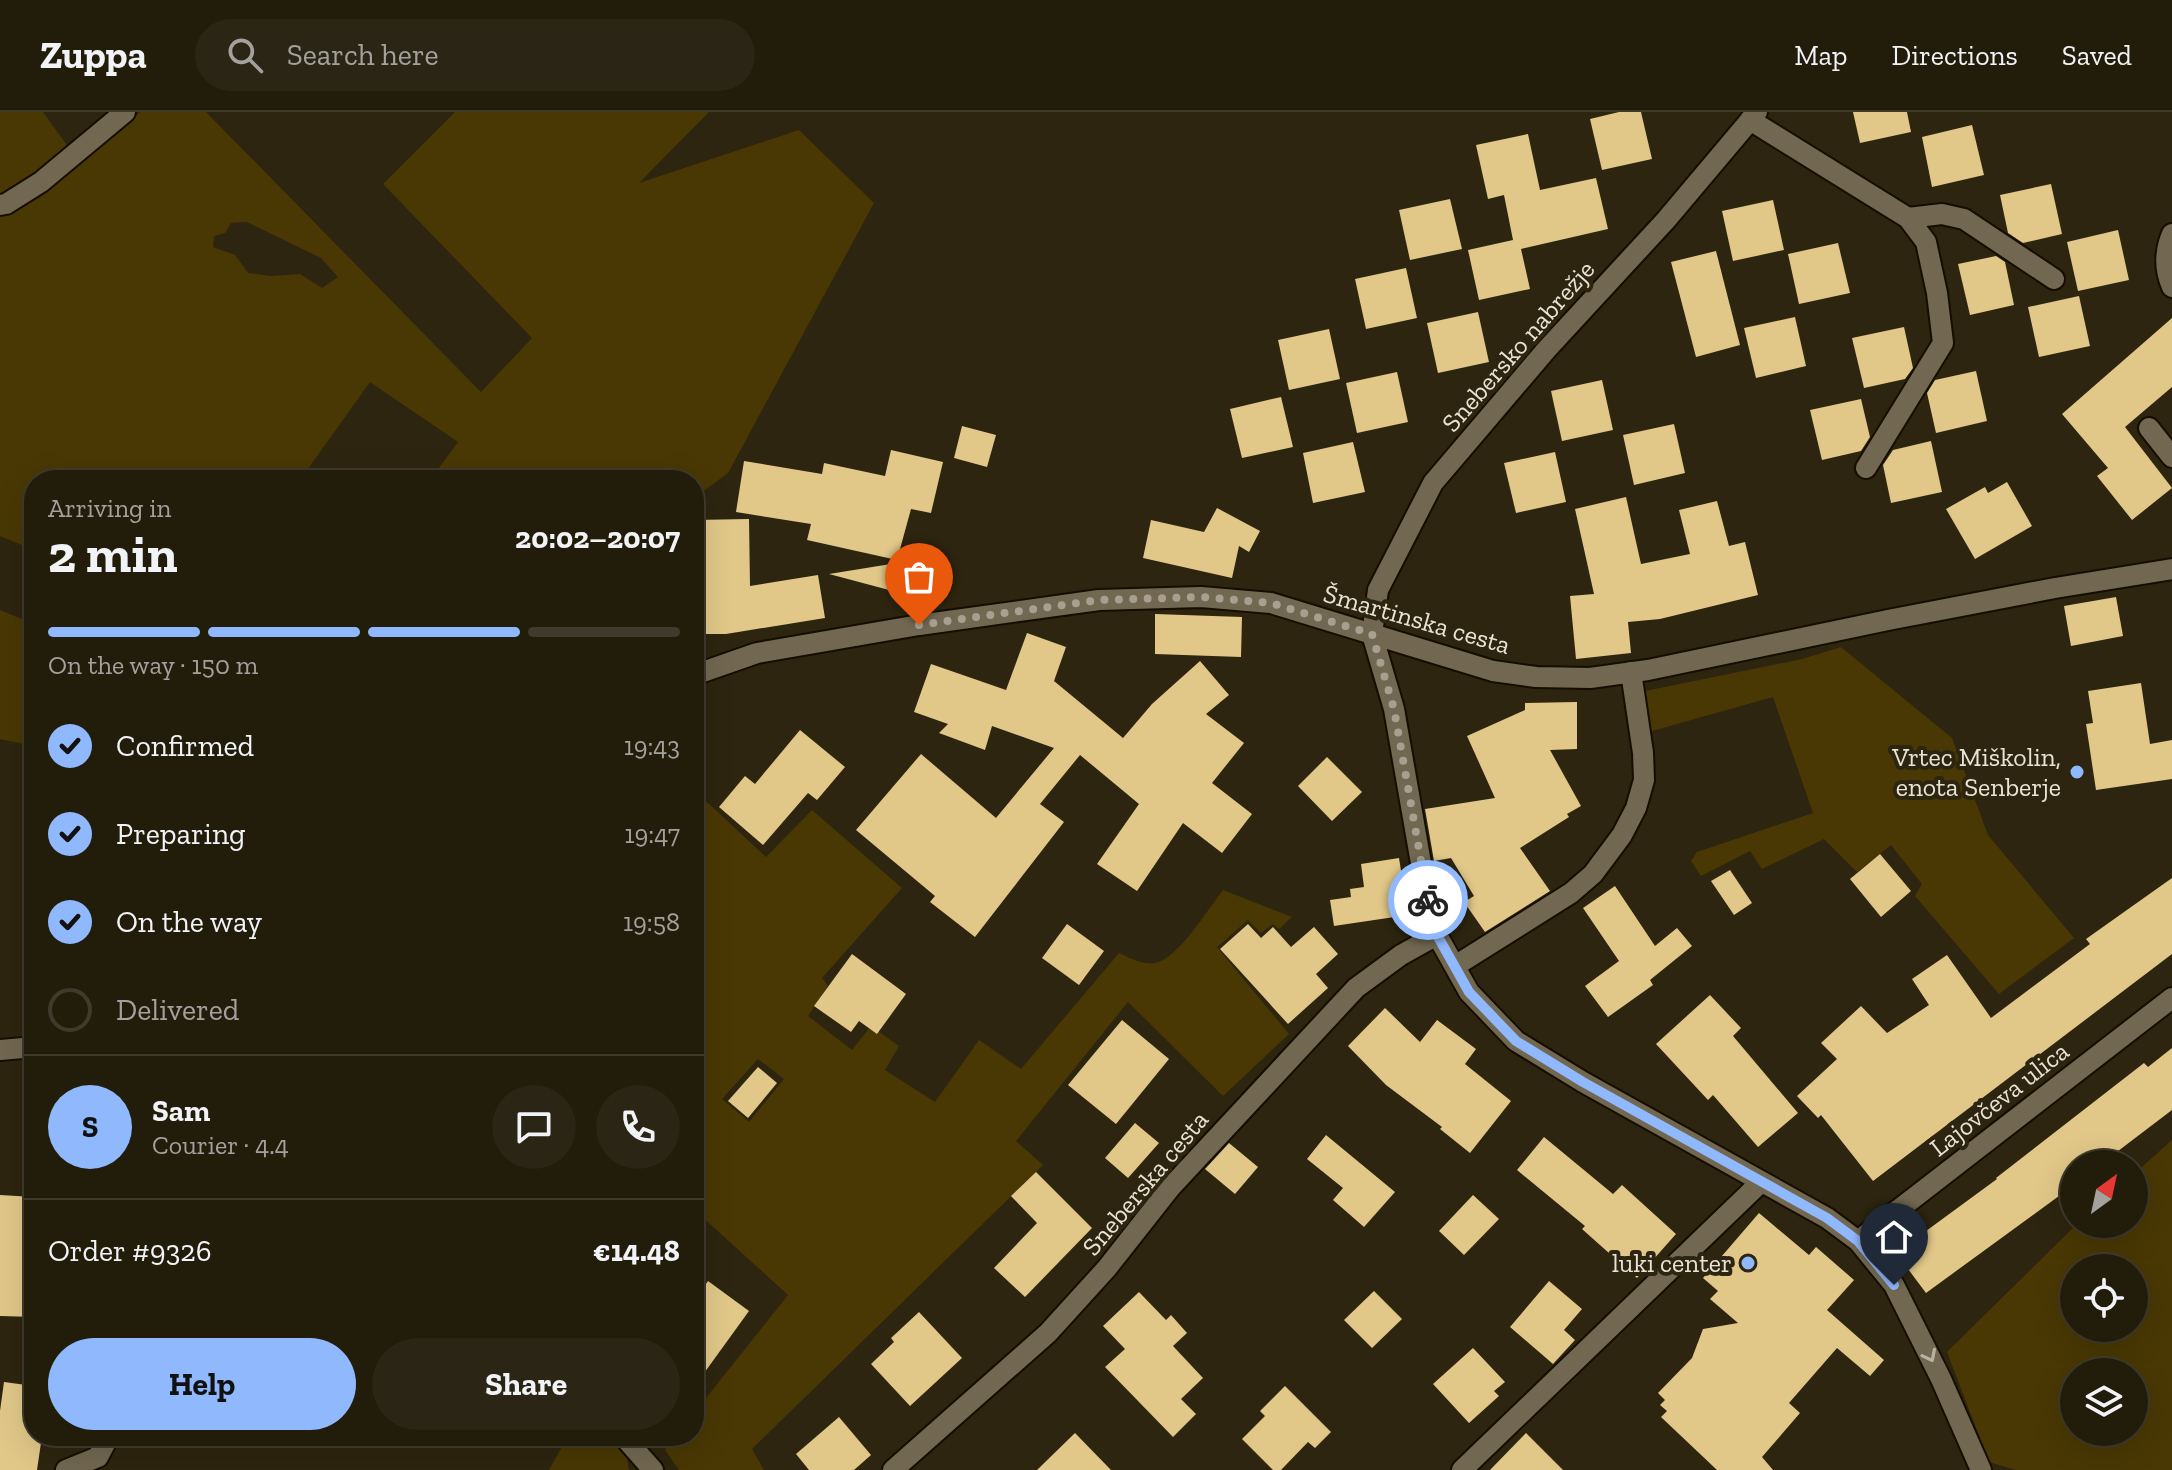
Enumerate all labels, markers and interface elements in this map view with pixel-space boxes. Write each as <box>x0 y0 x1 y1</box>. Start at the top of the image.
search box <box>195 19 755 91</box>
text: Zuppa <box>40 32 147 78</box>
icon: search <box>223 33 267 77</box>
text: Search here <box>287 37 439 73</box>
text: Map <box>1794 39 1847 72</box>
text: Directions <box>1891 39 2018 72</box>
text: Saved <box>2062 39 2132 72</box>
street label: Snebersko nabrežje <box>1435 254 1601 438</box>
text: Arriving in <box>48 492 171 524</box>
text: 20:02–20:07 <box>515 520 680 556</box>
text: 2 min <box>48 523 178 585</box>
pin <box>885 543 953 625</box>
icon: bag <box>897 555 941 599</box>
street label: Šmartinska cesta <box>1320 577 1514 661</box>
text: On the way · 150 m <box>48 649 258 681</box>
icon: check <box>48 724 92 768</box>
text: Confirmed <box>116 728 254 764</box>
text: 19:43 <box>624 730 680 762</box>
place label: Vrtec Miškolin, enota Senberje <box>1891 741 2061 803</box>
marker: Vrtec Miškolin, enota Senberje <box>2068 763 2086 781</box>
icon: check <box>48 812 92 856</box>
text: Preparing <box>116 816 246 852</box>
text: 19:47 <box>625 818 680 850</box>
courier <box>1388 860 1468 940</box>
icon: bike <box>1406 878 1450 922</box>
icon: check <box>48 900 92 944</box>
text: On the way <box>116 904 262 940</box>
text: 19:58 <box>623 906 680 938</box>
text: Delivered <box>116 992 239 1028</box>
street label: Lajovčeva ulica <box>1923 1034 2075 1163</box>
button: chat <box>492 1085 576 1169</box>
button: phone <box>596 1085 680 1169</box>
text: Sam <box>152 1093 210 1129</box>
street label: Sneberska cesta <box>1075 1104 1215 1262</box>
text: S <box>82 1109 98 1145</box>
text: Courier · 4.4 <box>152 1129 289 1161</box>
north arrow <box>2060 1150 2148 1238</box>
map controls <box>2060 1150 2148 1446</box>
pin <box>1860 1203 1928 1285</box>
icon: home <box>1872 1215 1916 1259</box>
text: Order #9326 <box>48 1233 212 1269</box>
text: €14.48 <box>593 1233 680 1269</box>
place label: luki center <box>1612 1247 1732 1279</box>
marker: luki center <box>1739 1254 1757 1272</box>
button: locate <box>2060 1254 2148 1342</box>
button: Help <box>48 1338 356 1430</box>
button: Share <box>372 1338 680 1430</box>
one-way arrow <box>1920 1347 1935 1362</box>
button: layers <box>2060 1358 2148 1446</box>

